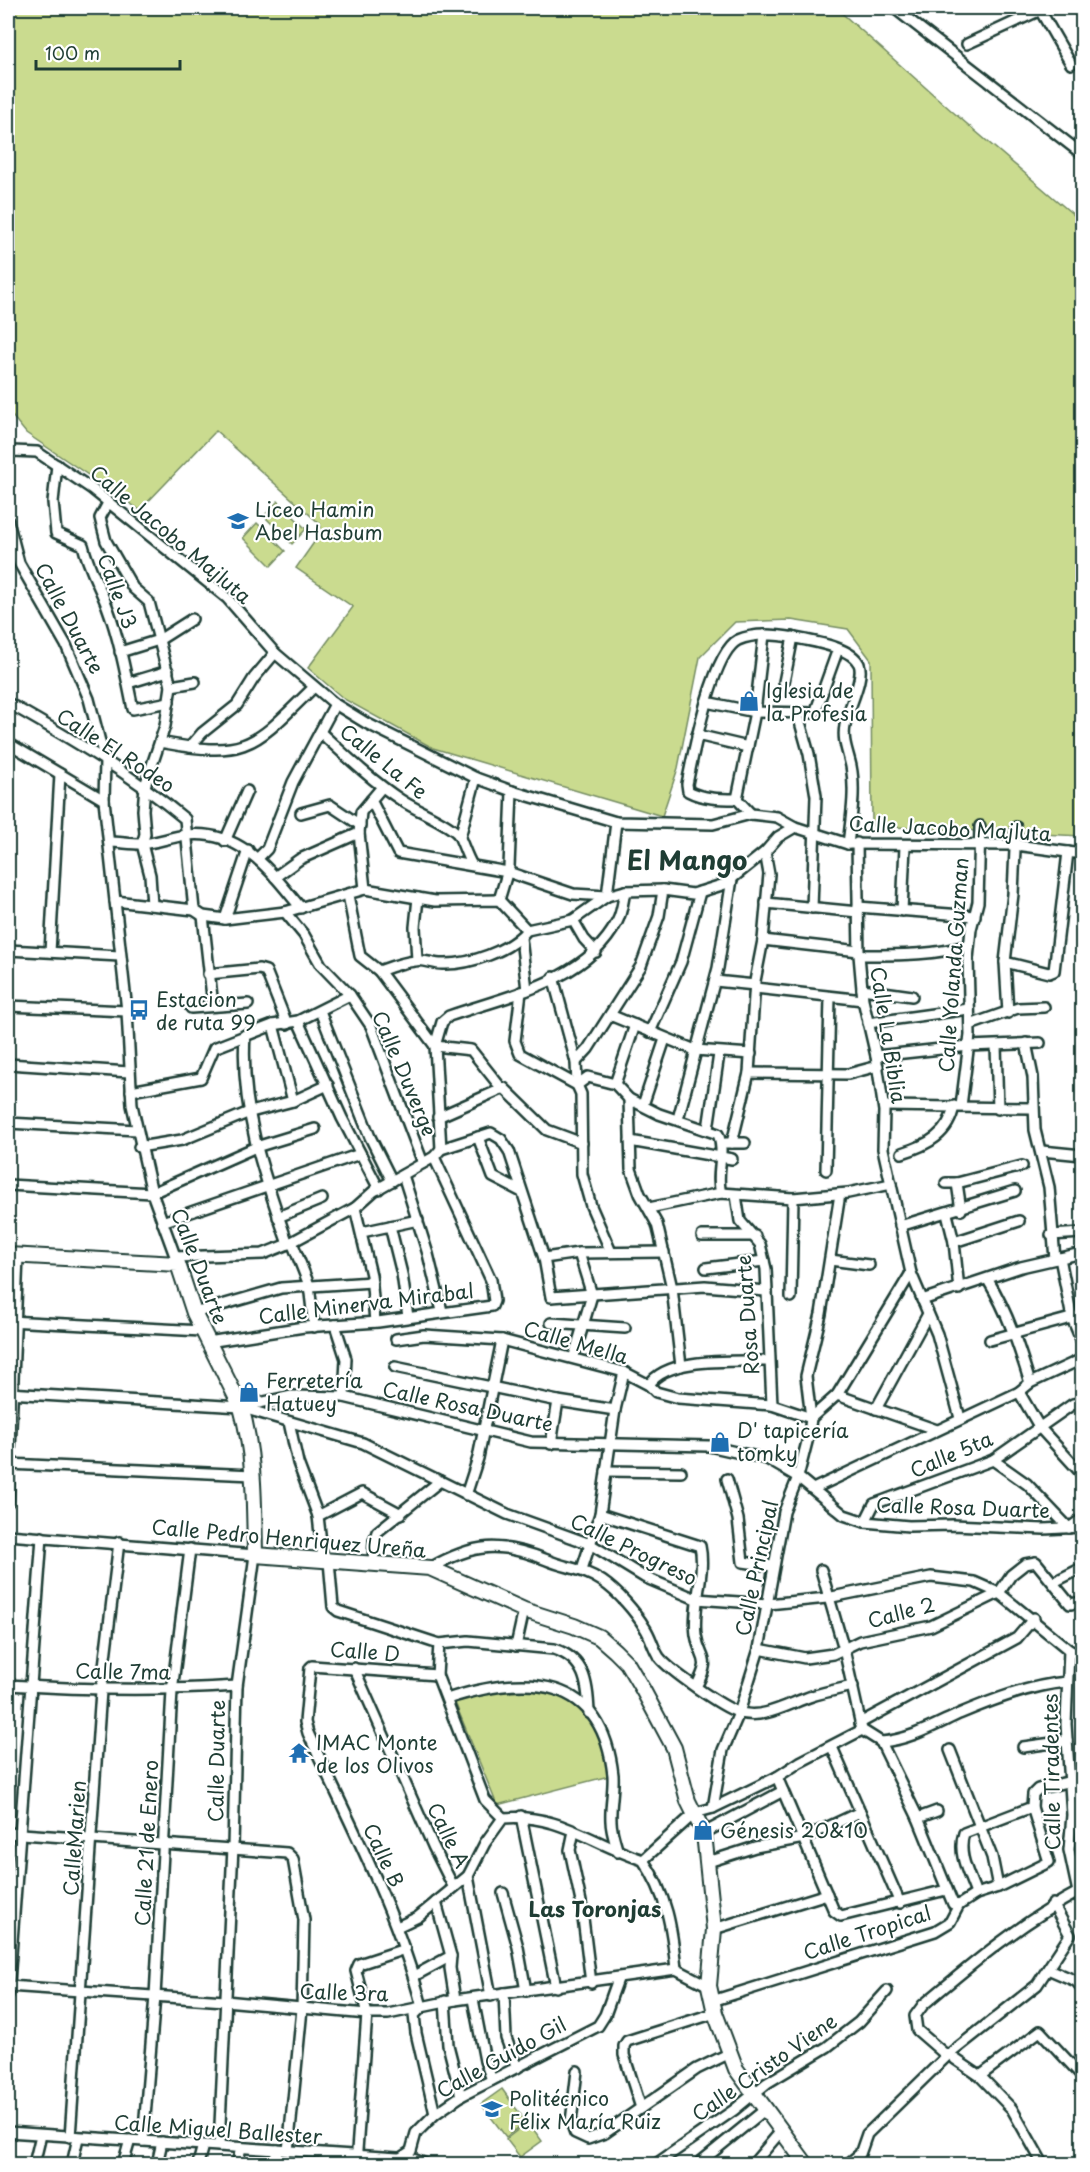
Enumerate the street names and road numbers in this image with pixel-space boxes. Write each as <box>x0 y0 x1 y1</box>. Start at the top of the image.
street label: Calle Jacobo Majluta <box>84 457 259 611</box>
street label: Calle J3 <box>91 549 145 633</box>
street label: Calle Duarte <box>28 557 112 679</box>
street label: Calle El Rodeo <box>51 700 181 800</box>
street label: Calle La Fe <box>334 716 435 806</box>
street label: Calle Jacobo Majluta <box>848 808 1053 848</box>
street label: Calle Yolanda Guzman <box>931 856 975 1074</box>
street label: Calle La Biblia <box>863 964 915 1106</box>
street label: Calle Duverge <box>365 1006 445 1140</box>
street label: Calle Duarte <box>164 1204 236 1328</box>
street label: Rosa Duarte <box>728 1254 766 1376</box>
street label: Calle Minerva Mirabal <box>257 1275 475 1331</box>
street label: Calle Mella <box>520 1313 632 1371</box>
street label: Calle Rosa Duarte <box>380 1373 556 1439</box>
street label: Calle 5ta <box>905 1423 997 1485</box>
street label: Calle Rosa Duarte <box>876 1489 1050 1525</box>
street label: Calle Principal <box>727 1497 785 1639</box>
street label: Calle Progreso <box>565 1505 703 1593</box>
street label: Calle Pedro Henriquez Ureña <box>150 1511 428 1565</box>
street label: Calle 2 <box>864 1589 938 1635</box>
street label: Calle D <box>329 1634 401 1668</box>
street label: Calle 7ma <box>75 1655 172 1687</box>
street label: Calle Tiradentes <box>1035 1693 1067 1851</box>
street label: Calle Duarte <box>200 1700 232 1822</box>
street label: Calle 21 de Enero <box>127 1759 165 1927</box>
street label: CalleMarien <box>55 1779 93 1897</box>
street label: Calle A <box>420 1797 478 1873</box>
street label: Calle B <box>356 1818 412 1892</box>
street label: Calle Tropical <box>799 1897 935 1967</box>
street label: Calle 3ra <box>299 1975 390 2009</box>
street label: Calle Cristo Viene <box>685 2006 843 2128</box>
street label: Calle Guido Gil <box>431 2009 571 2105</box>
street label: Calle Miguel Ballester <box>113 2107 324 2151</box>

